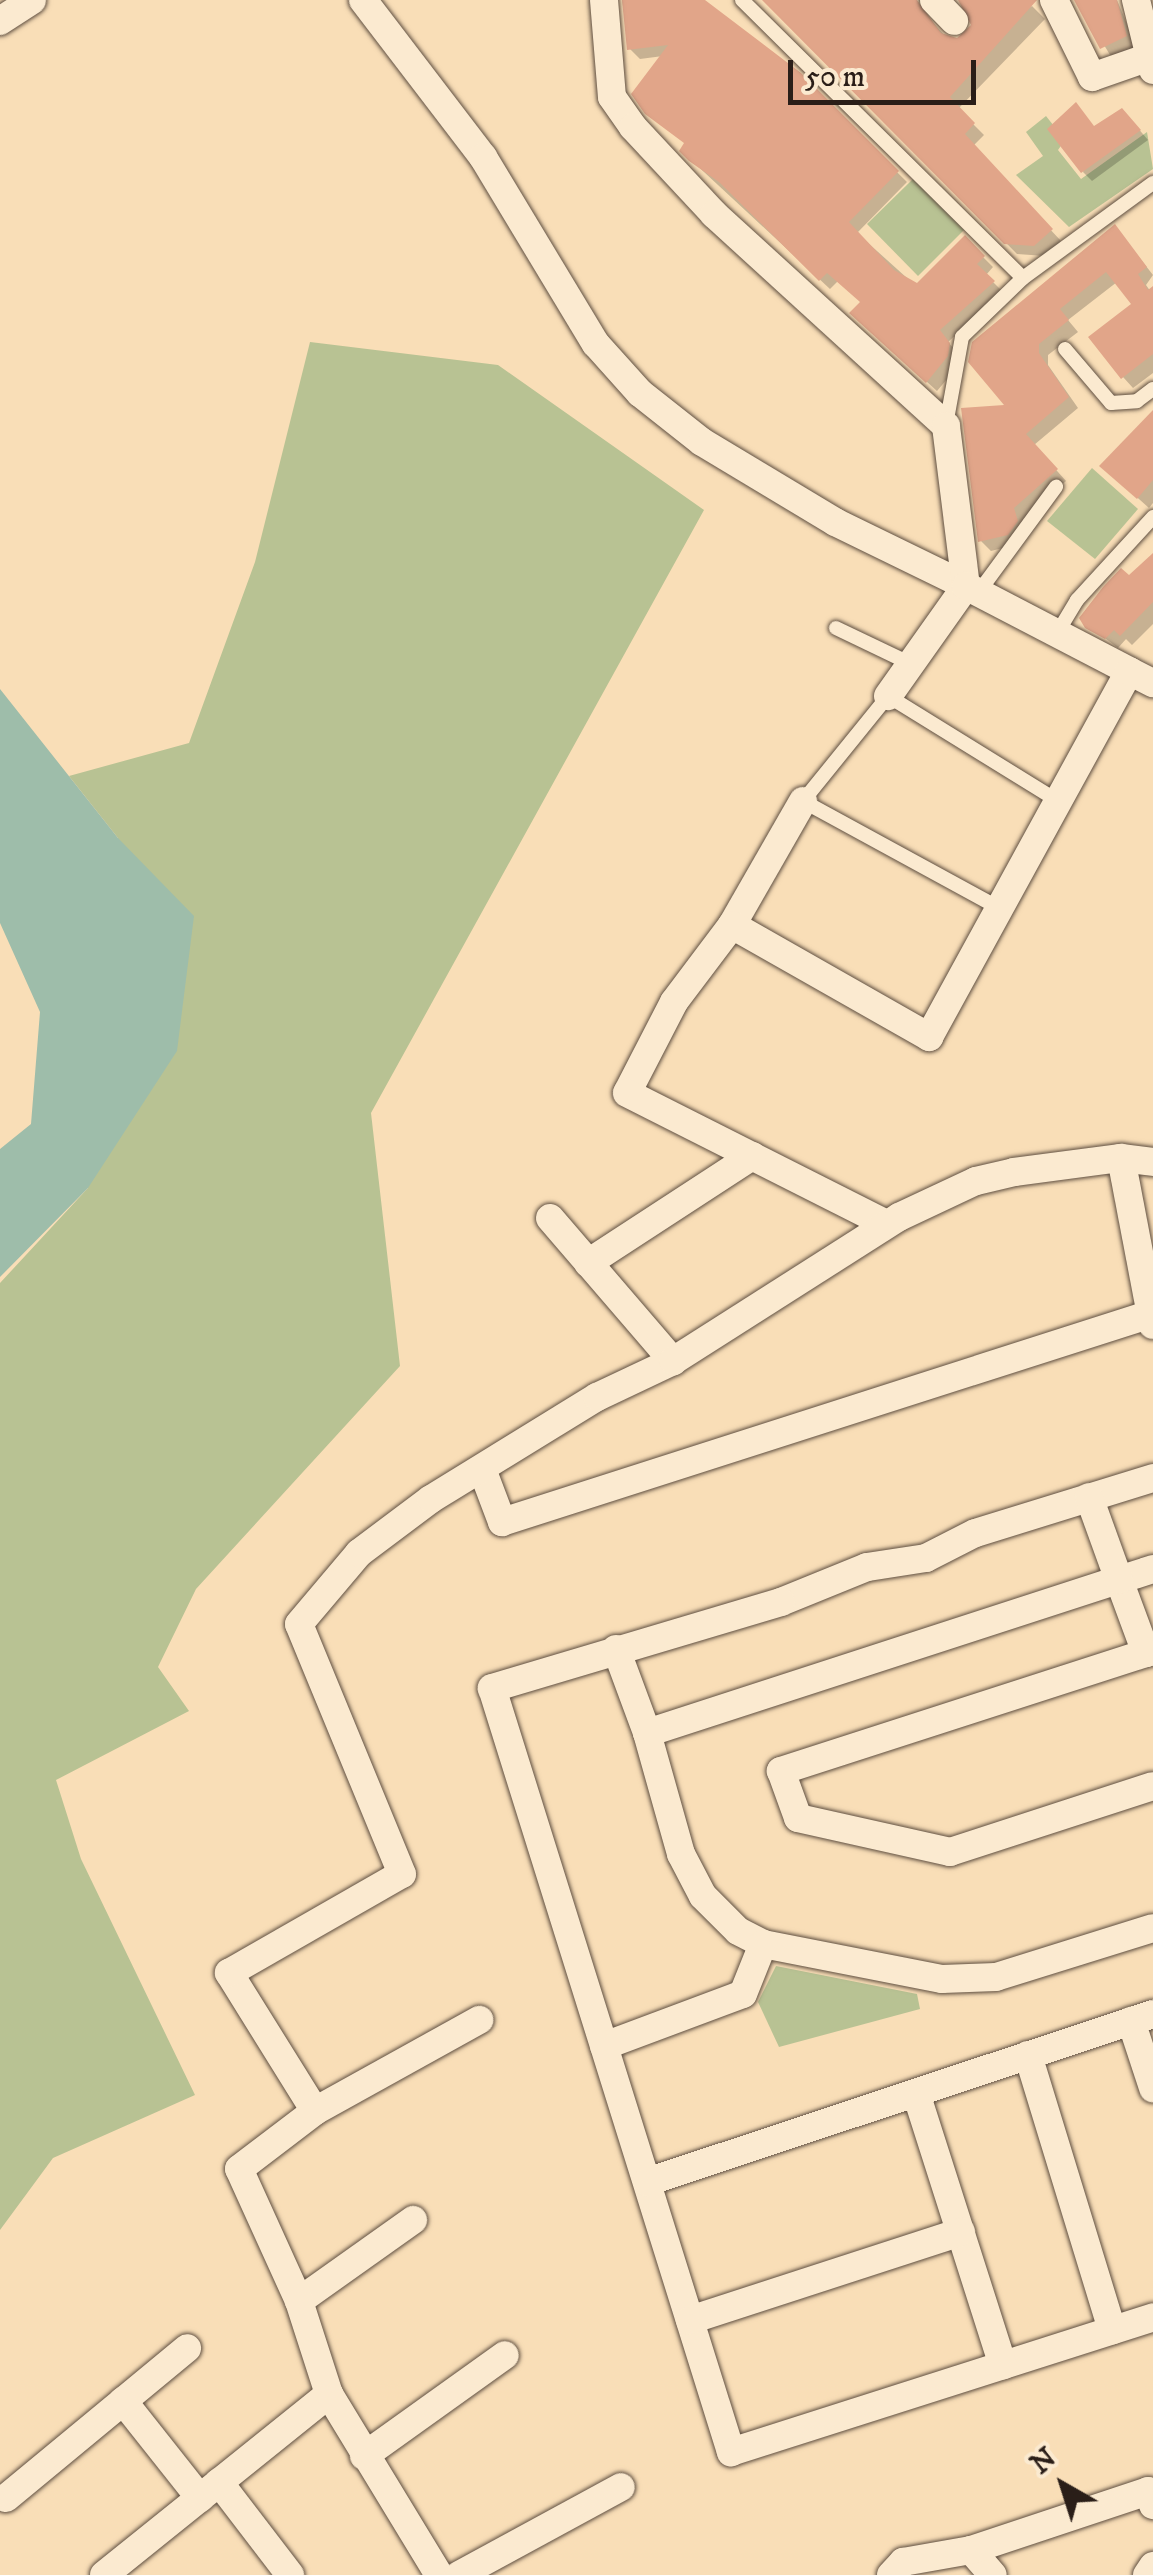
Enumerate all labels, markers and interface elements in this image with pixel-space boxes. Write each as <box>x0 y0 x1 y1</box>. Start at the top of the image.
scale bar <box>793 40 980 102</box>
text: 50 m <box>805 59 865 96</box>
north arrow <box>1013 2435 1113 2535</box>
text: N <box>1024 2440 1064 2482</box>

